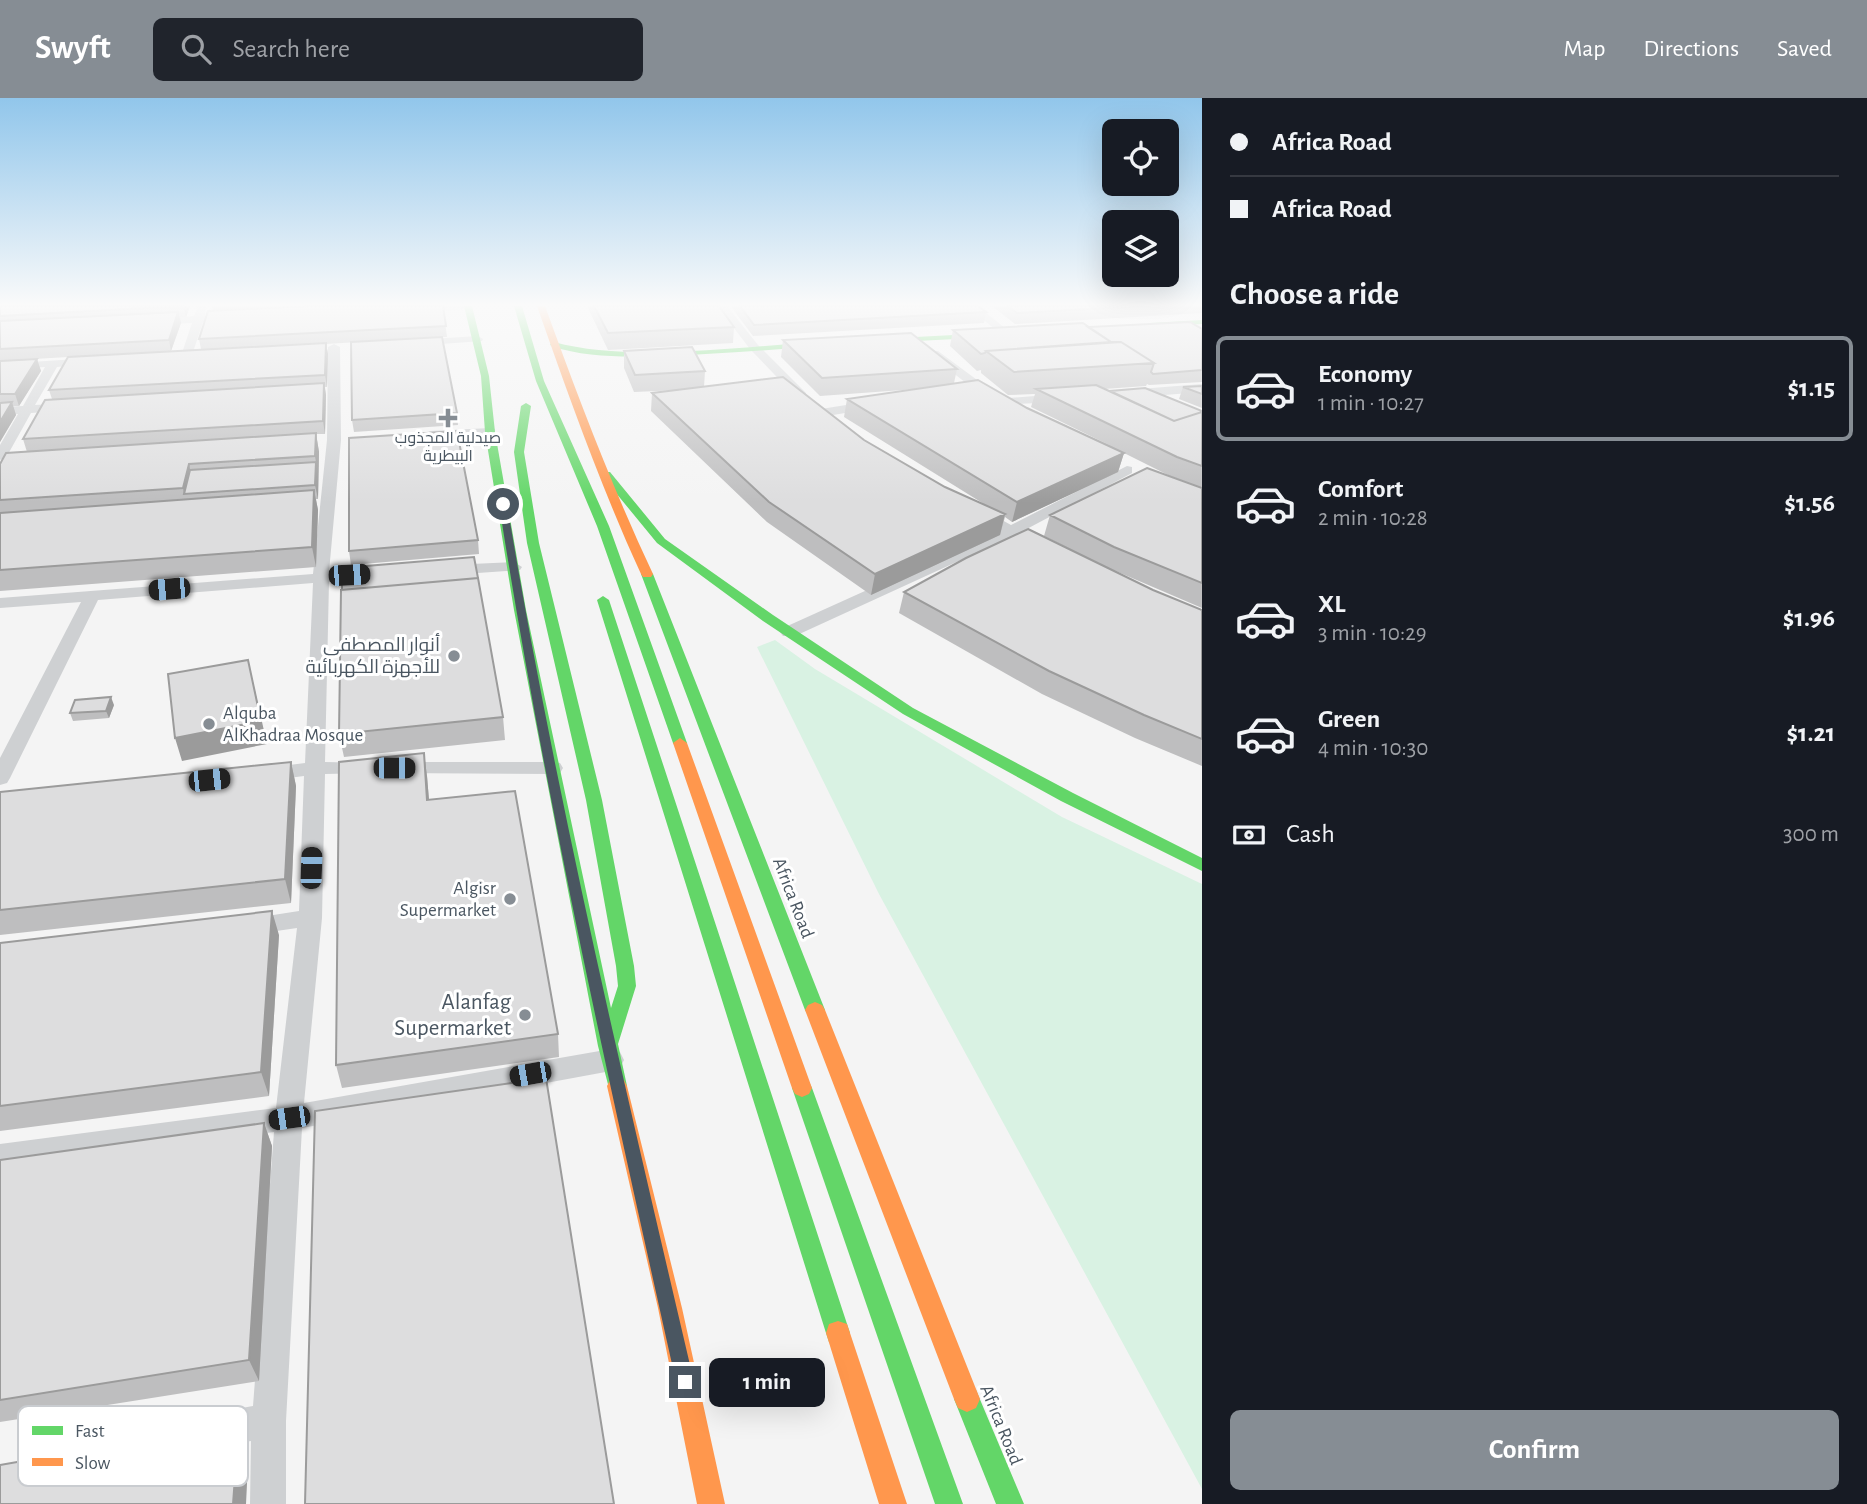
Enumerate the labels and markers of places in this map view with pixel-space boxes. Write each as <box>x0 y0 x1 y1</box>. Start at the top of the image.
marker: صيدلية المجذوب البيطرية <box>440 410 456 426</box>
place label: صيدلية المجذوب البيطرية <box>395 430 501 465</box>
place label: أنوار المصطفى للأجهزة الكهربائية <box>306 633 440 678</box>
marker: أنوار المصطفى للأجهزة الكهربائية <box>446 648 462 664</box>
place label: Alquba AlKhadraa Mosque <box>223 704 363 745</box>
marker: Alquba AlKhadraa Mosque <box>201 716 217 732</box>
place label: Algisr Supermarket <box>400 879 496 920</box>
marker: Algisr Supermarket <box>502 891 518 907</box>
place label: Alanfag Supermarket <box>394 991 512 1040</box>
marker: Alanfag Supermarket <box>517 1007 533 1023</box>

